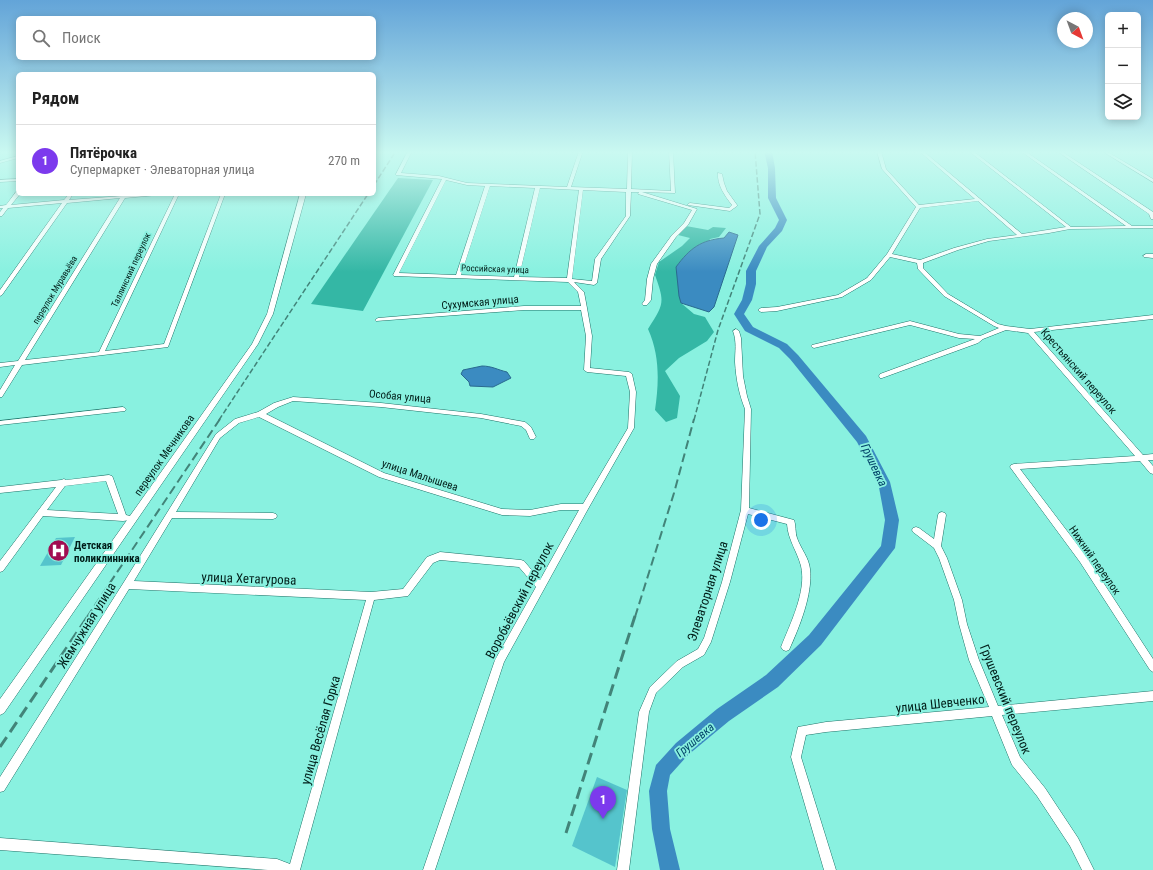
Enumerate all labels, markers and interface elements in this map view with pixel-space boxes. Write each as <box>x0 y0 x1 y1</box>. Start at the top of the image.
north arrow <box>1057 12 1093 48</box>
map controls <box>1105 12 1141 120</box>
button: + <box>1105 12 1141 48</box>
search box <box>16 16 376 60</box>
icon: search <box>30 27 52 49</box>
text: Поиск <box>62 29 101 47</box>
button: − <box>1105 48 1141 84</box>
button: layers <box>1105 84 1141 120</box>
text: Рядом <box>32 88 79 108</box>
text: Пятёрочка <box>70 144 137 162</box>
text: 1 <box>42 153 48 168</box>
text: 270 m <box>328 153 360 168</box>
text: Супермаркет · Элеваторная улица <box>70 162 254 177</box>
street label: Таллинский переулок <box>109 231 153 309</box>
street label: переулок Муравьёва <box>31 254 79 326</box>
street label: Российская улица <box>461 263 529 275</box>
street label: Сухумская улица <box>441 293 519 312</box>
street label: Крестьянский переулок <box>1038 326 1120 417</box>
street label: Особая улица <box>368 387 432 406</box>
street label: переулок Мечникова <box>132 412 197 498</box>
water label: Грушевка <box>858 441 890 489</box>
street label: улица Малышева <box>380 457 460 494</box>
your location <box>751 510 771 530</box>
street label: Нижний переулок <box>1066 523 1124 598</box>
hospital icon: Детская поликлинника <box>45 538 71 564</box>
place label: Детская поликлинника <box>74 539 140 565</box>
street label: Воробьёвский переулок <box>482 539 557 661</box>
street label: Элеваторная улица <box>684 539 731 643</box>
street label: улица Хетагурова <box>201 569 297 588</box>
street label: Жемчужная улица <box>54 580 119 671</box>
street label: Грушевский переулок <box>977 642 1035 757</box>
street label: улица Весёлая Горка <box>298 674 343 786</box>
street label: улица Шевченко <box>895 691 985 716</box>
water label: Грушевка <box>673 720 717 760</box>
pin: 1 <box>590 786 616 819</box>

